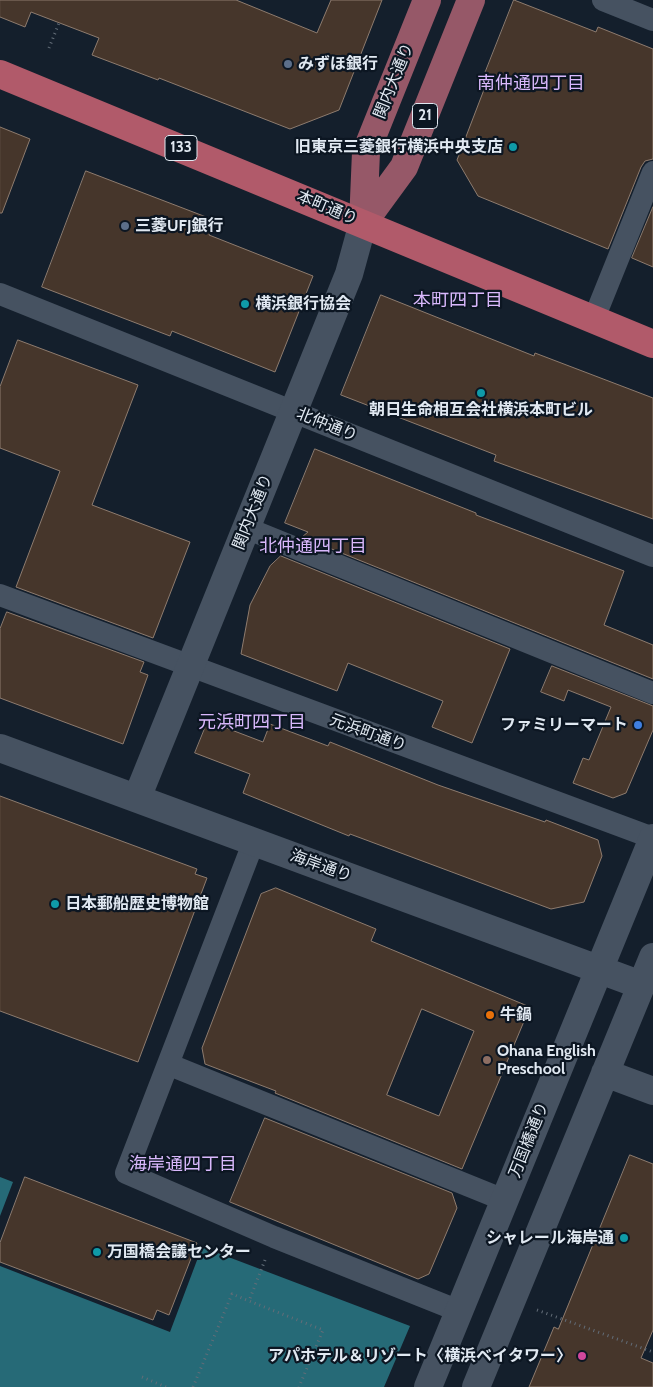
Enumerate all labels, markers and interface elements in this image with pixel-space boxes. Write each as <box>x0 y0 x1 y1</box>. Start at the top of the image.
street label: 関内大通り <box>370 40 418 122</box>
place label: みずほ銀行 <box>298 54 378 74</box>
marker: みずほ銀行 <box>282 58 294 70</box>
district label: 南仲通四丁目 <box>477 73 585 95</box>
road number: 21 <box>412 104 438 128</box>
road number: 133 <box>165 136 197 160</box>
place label: 旧東京三菱銀行横浜中央支店 <box>295 137 503 157</box>
marker: 旧東京三菱銀行横浜中央支店 <box>507 141 519 153</box>
street label: 本町通り <box>294 187 360 229</box>
place label: 三菱UFJ銀行 <box>135 216 223 236</box>
marker: 三菱UFJ銀行 <box>119 220 131 232</box>
district label: 本町四丁目 <box>413 290 503 312</box>
place label: 横浜銀行協会 <box>255 294 351 314</box>
marker: 横浜銀行協会 <box>239 298 251 310</box>
marker: 朝日生命相互会社横浜本町ビル <box>475 387 487 399</box>
place label: 朝日生命相互会社横浜本町ビル <box>369 400 593 420</box>
street label: 北仲通り <box>294 404 360 446</box>
street label: 関内大通り <box>229 471 277 553</box>
district label: 北仲通四丁目 <box>259 536 367 558</box>
street label: 元浜町通り <box>327 710 409 756</box>
district label: 元浜町四丁目 <box>198 712 306 734</box>
place label: ファミリーマート <box>500 715 628 735</box>
marker: ファミリーマート <box>632 719 644 731</box>
street label: 海岸通り <box>288 846 354 886</box>
place label: 日本郵船歴史博物館 <box>65 894 209 914</box>
marker: 日本郵船歴史博物館 <box>49 898 61 910</box>
place label: 牛鍋 <box>500 1005 532 1025</box>
marker: 牛鍋 <box>484 1009 496 1021</box>
place label: Ohana English Preschool <box>497 1041 596 1079</box>
marker: Ohana English Preschool <box>481 1054 493 1066</box>
street label: 万国橋通り <box>505 1099 553 1181</box>
district label: 海岸通四丁目 <box>129 1154 237 1176</box>
place label: シャレール海岸通 <box>486 1228 614 1248</box>
marker: シャレール海岸通 <box>618 1232 630 1244</box>
place label: 万国橋会議センター <box>107 1242 251 1262</box>
marker: 万国橋会議センター <box>91 1246 103 1258</box>
place label: アパホテル＆リゾート〈横浜ベイタワー〉 <box>268 1346 572 1366</box>
marker: アパホテル＆リゾート〈横浜ベイタワー〉 <box>576 1350 588 1362</box>

